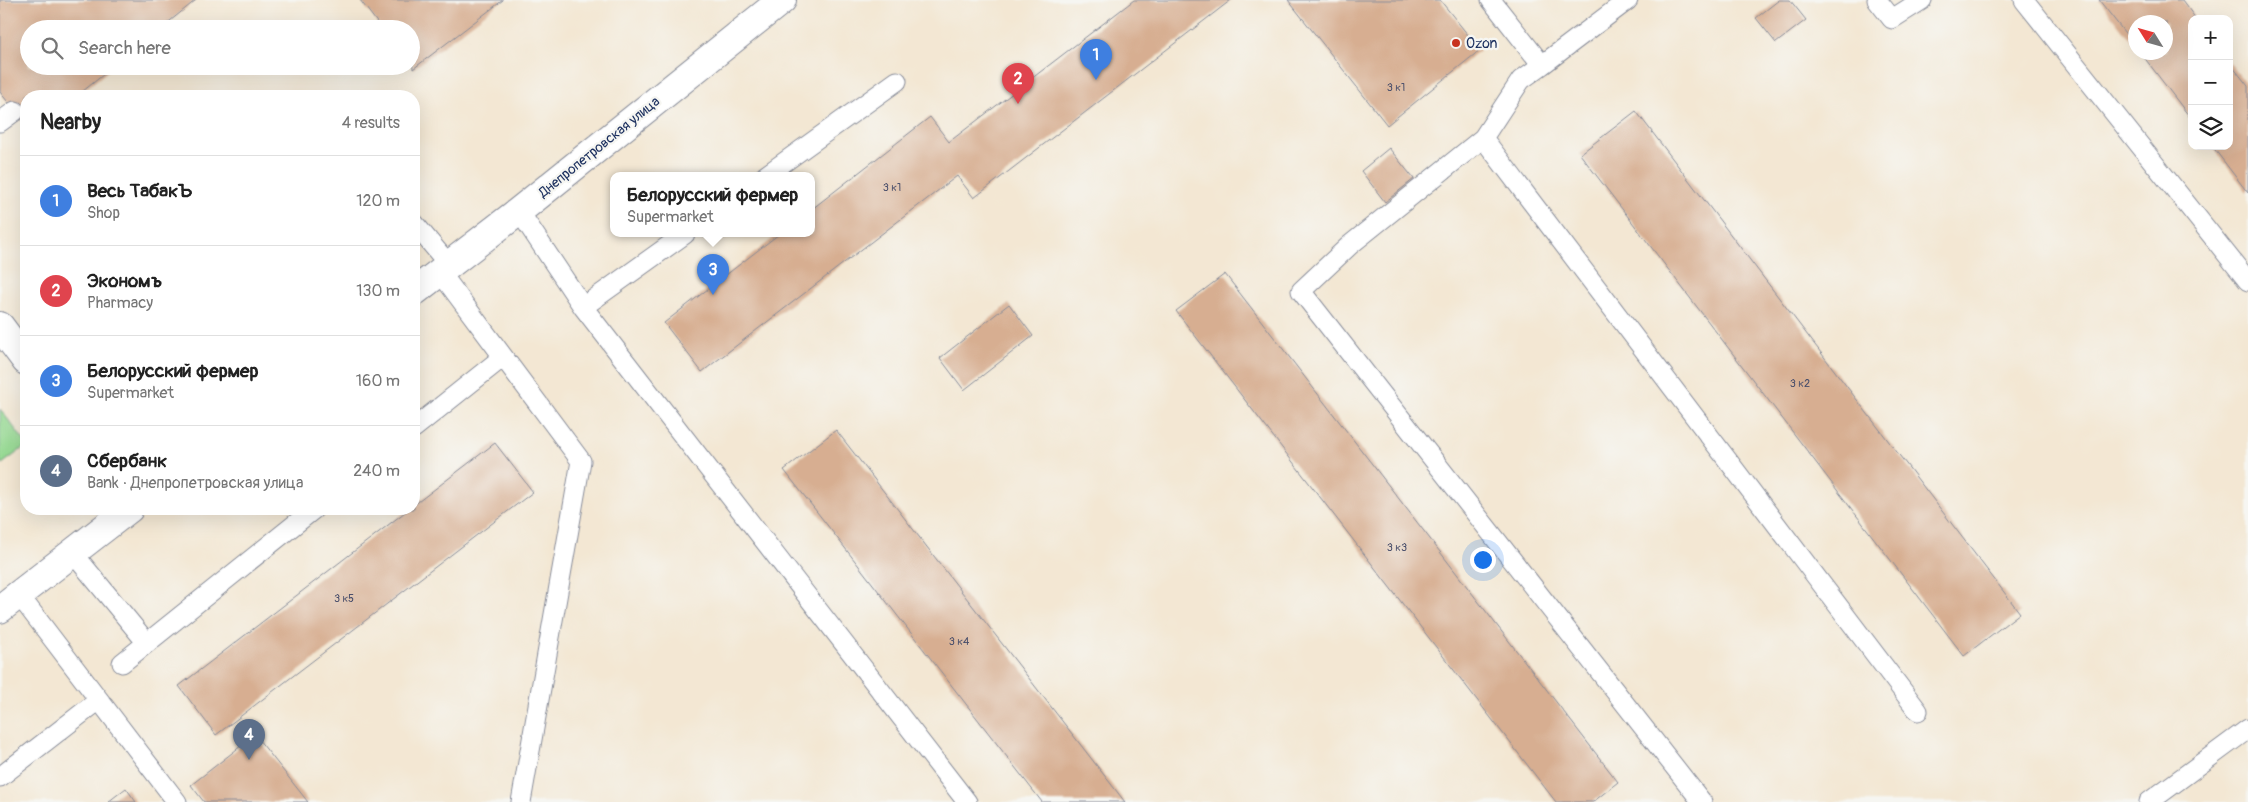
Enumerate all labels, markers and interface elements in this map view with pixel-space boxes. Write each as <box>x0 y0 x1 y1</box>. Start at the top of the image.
north arrow <box>2128 15 2173 60</box>
map controls <box>2188 15 2233 150</box>
button: + <box>2188 15 2233 60</box>
search box <box>20 20 420 75</box>
icon: search <box>38 34 66 62</box>
place label: Ozon <box>1466 35 1498 52</box>
text: Search here <box>78 36 171 60</box>
marker: Ozon <box>1450 37 1462 49</box>
pin: 1 <box>1080 39 1112 80</box>
button: − <box>2188 60 2233 105</box>
pin: 2 <box>1002 63 1034 104</box>
house number: 3 к1 <box>1387 81 1405 94</box>
street label: Днепропетровская улица <box>534 93 663 202</box>
button: layers <box>2188 105 2233 150</box>
text: Nearby <box>40 109 101 136</box>
text: 4 results <box>342 113 400 133</box>
popup <box>610 172 815 237</box>
text: Весь ТабакЪ <box>87 179 192 203</box>
house number: 3 к1 <box>883 181 901 194</box>
text: Белорусский фермер <box>627 183 798 207</box>
text: 1 <box>53 191 59 211</box>
text: 120 m <box>356 191 400 211</box>
text: Shop <box>87 203 120 223</box>
text: Supermarket <box>627 207 714 227</box>
pin: 3 <box>697 254 729 295</box>
text: Экономъ <box>87 269 162 293</box>
text: 2 <box>52 281 60 301</box>
text: 130 m <box>356 281 400 301</box>
text: Pharmacy <box>87 293 153 313</box>
text: Белорусский фермер <box>87 359 258 383</box>
text: 3 <box>52 371 60 391</box>
text: 160 m <box>356 371 400 391</box>
house number: 3 к2 <box>1790 377 1810 390</box>
text: Supermarket <box>87 383 174 403</box>
text: Сбербанк <box>87 449 167 473</box>
text: 4 <box>51 461 61 481</box>
text: 240 m <box>353 461 400 481</box>
text: Bank · Днепропетровская улица <box>87 473 303 493</box>
house number: 3 к3 <box>1387 541 1407 554</box>
your location <box>1470 547 1496 573</box>
house number: 3 к5 <box>334 592 354 605</box>
house number: 3 к4 <box>949 635 970 648</box>
pin: 4 <box>233 719 265 760</box>

